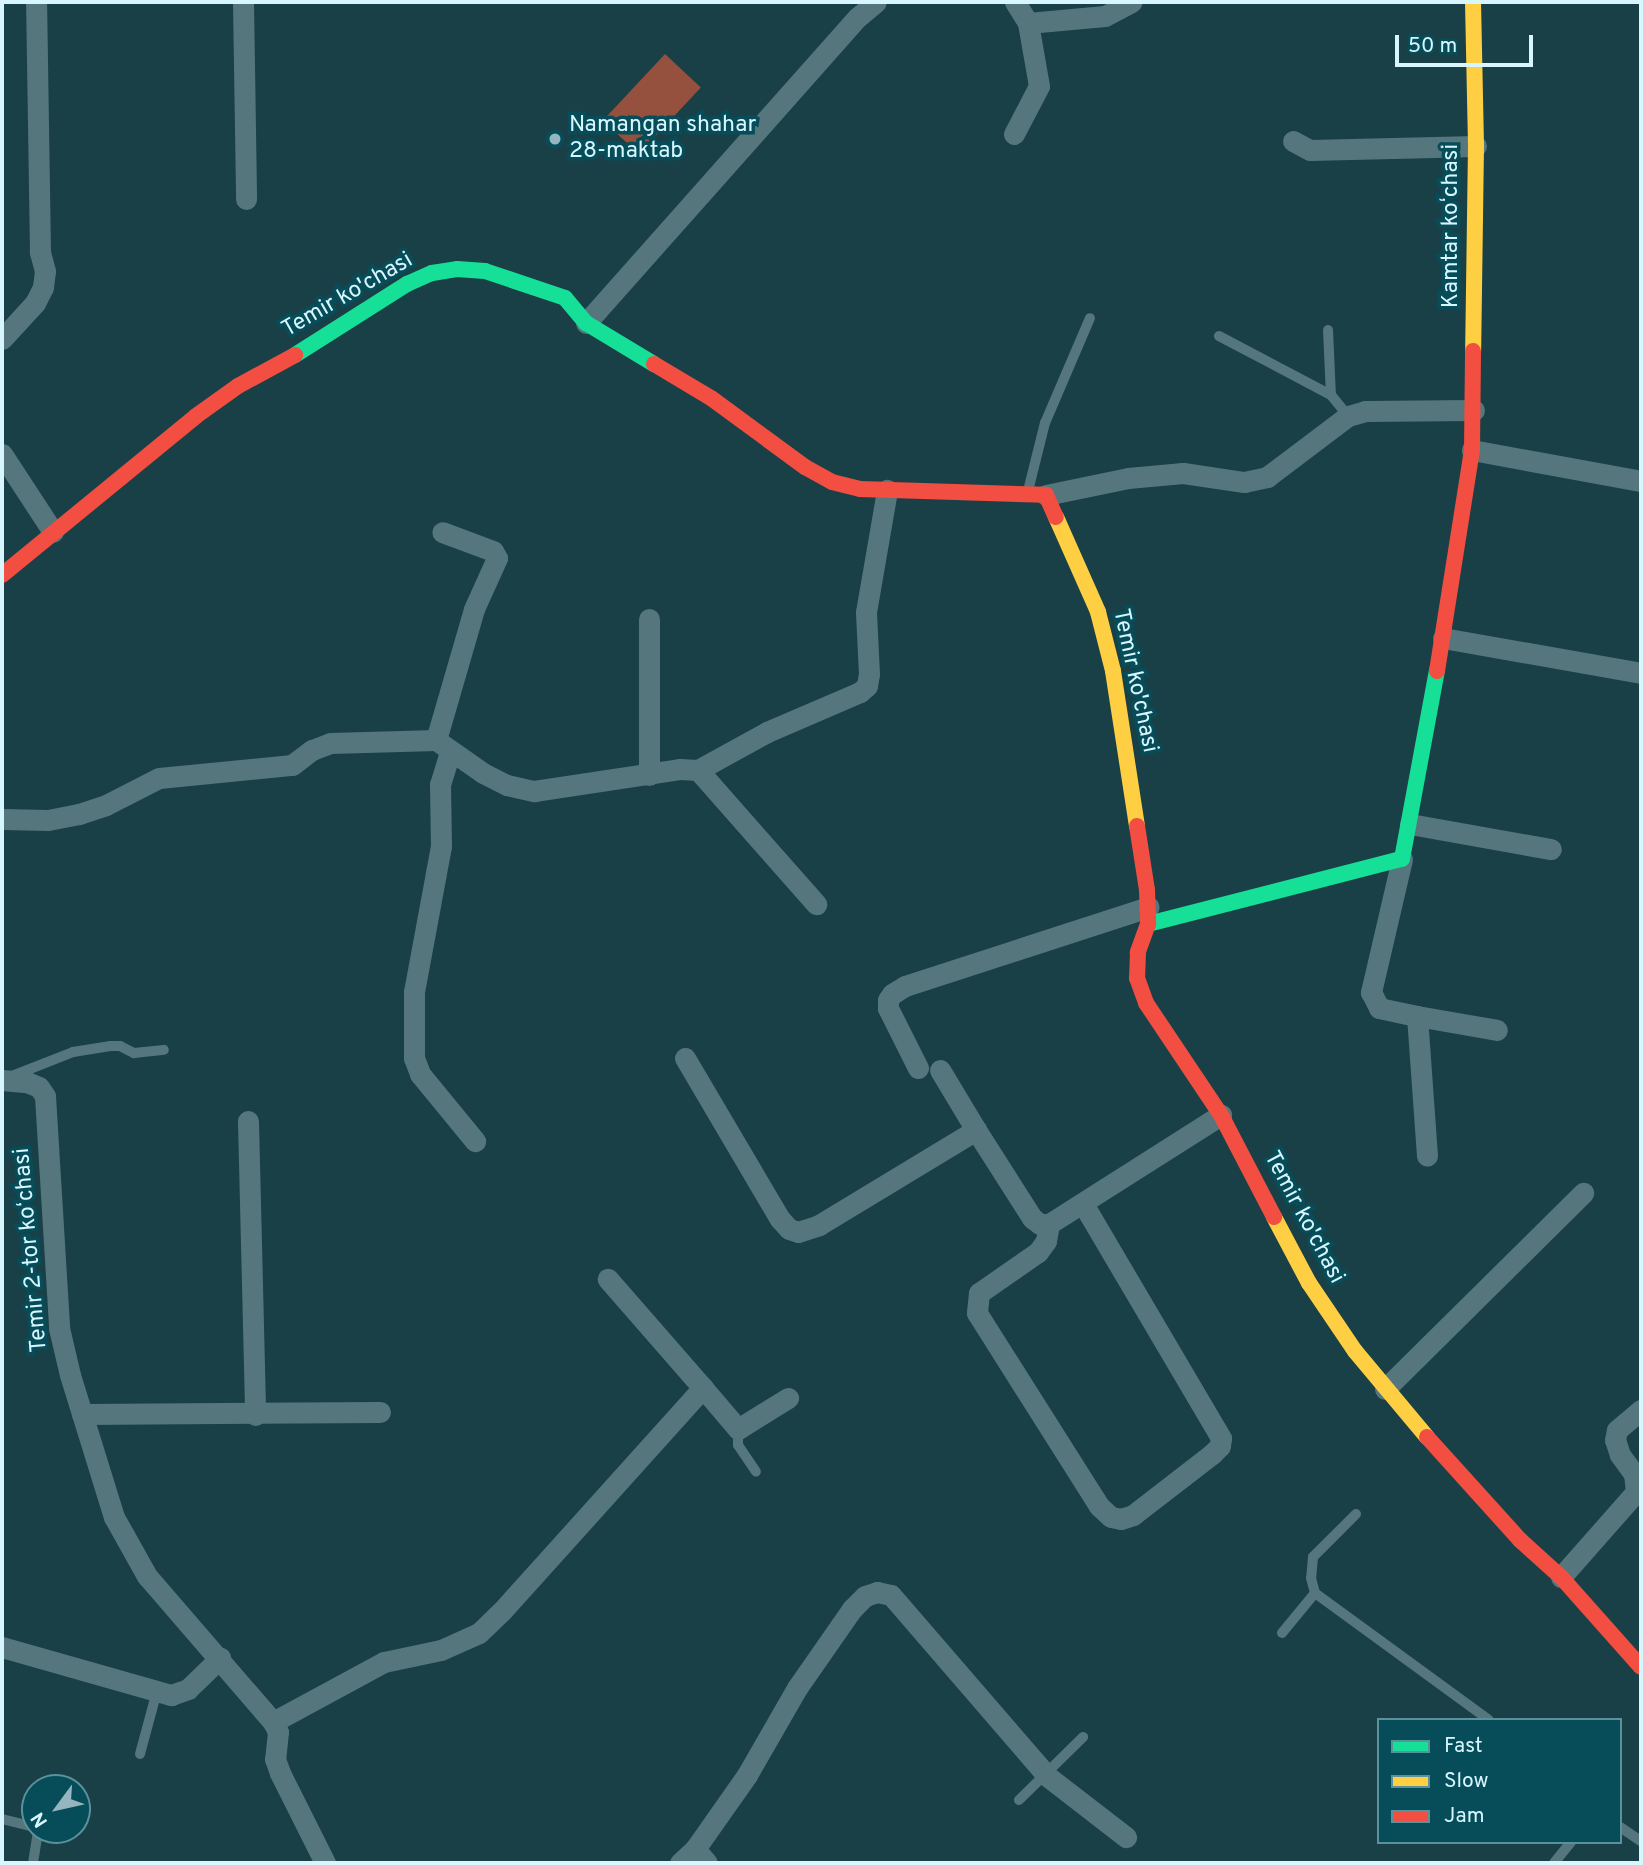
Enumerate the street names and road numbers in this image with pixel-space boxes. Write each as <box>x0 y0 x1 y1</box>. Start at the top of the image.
street label: Kamtar koʻchasi <box>1438 144 1466 308</box>
street label: Temir ko'chasi <box>278 248 418 344</box>
street label: Temir ko'chasi <box>1105 607 1163 755</box>
street label: Temir 2-tor koʻchasi <box>9 1147 55 1353</box>
street label: Temir ko'chasi <box>1256 1147 1350 1289</box>

